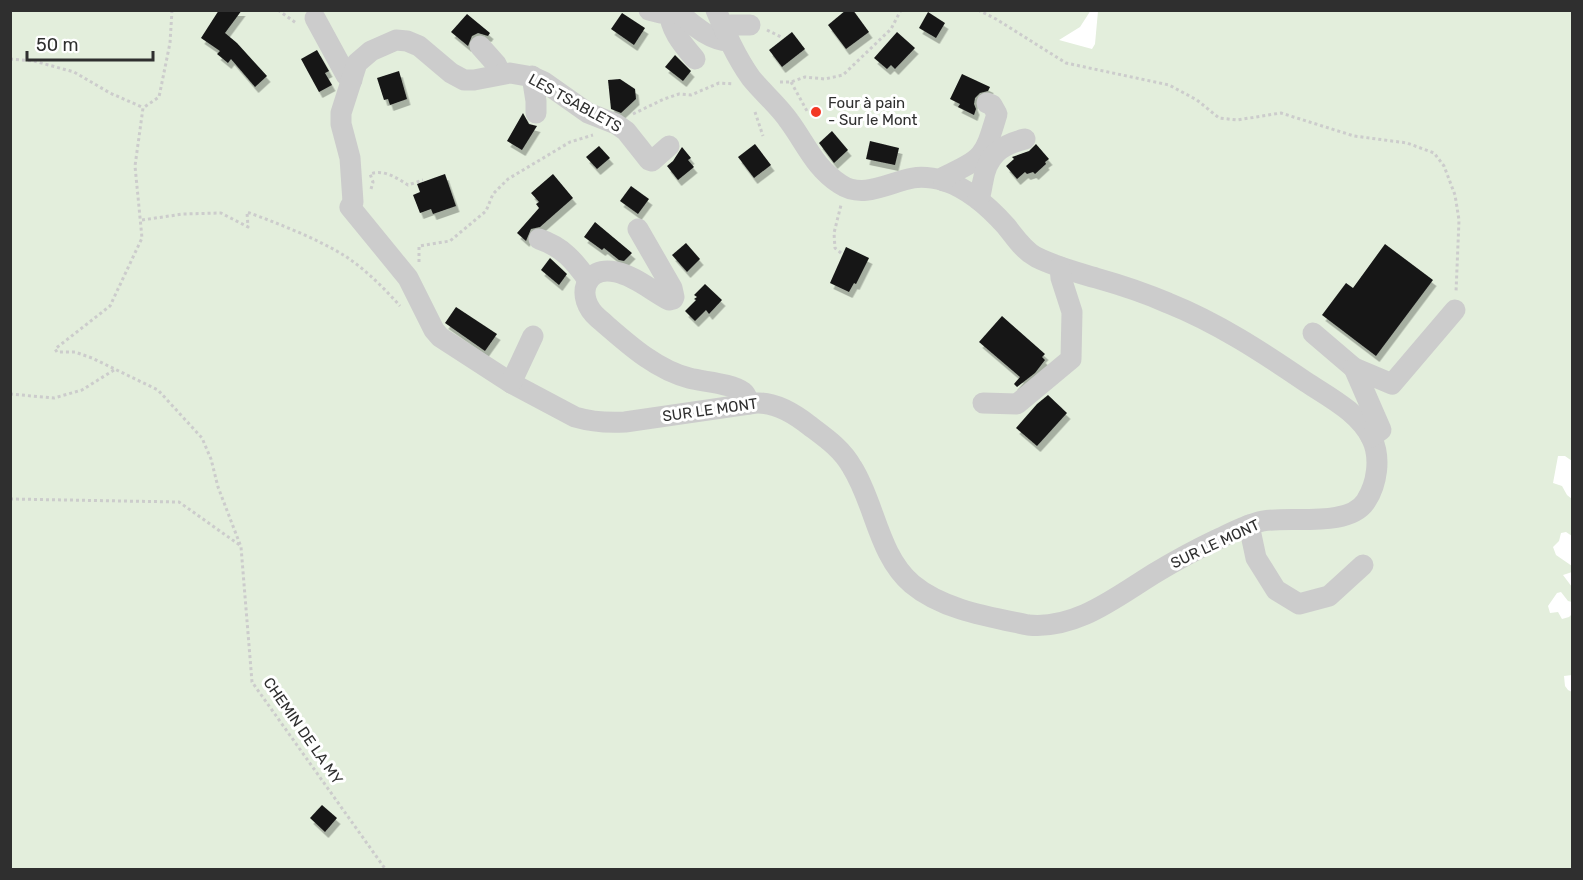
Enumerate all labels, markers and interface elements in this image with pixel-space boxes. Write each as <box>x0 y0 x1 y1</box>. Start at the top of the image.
scale bar <box>27 24 153 62</box>
text: 50 m <box>36 34 79 56</box>
street label: LES TSABLETS <box>525 70 625 136</box>
place label: Four à pain - Sur le Mont <box>828 94 918 129</box>
marker: Four à pain - Sur le Mont <box>809 105 823 119</box>
street label: SUR LE MONT <box>661 394 759 426</box>
street label: SUR LE MONT <box>1168 515 1262 572</box>
street label: CHEMIN DE LA MY <box>259 674 347 788</box>

